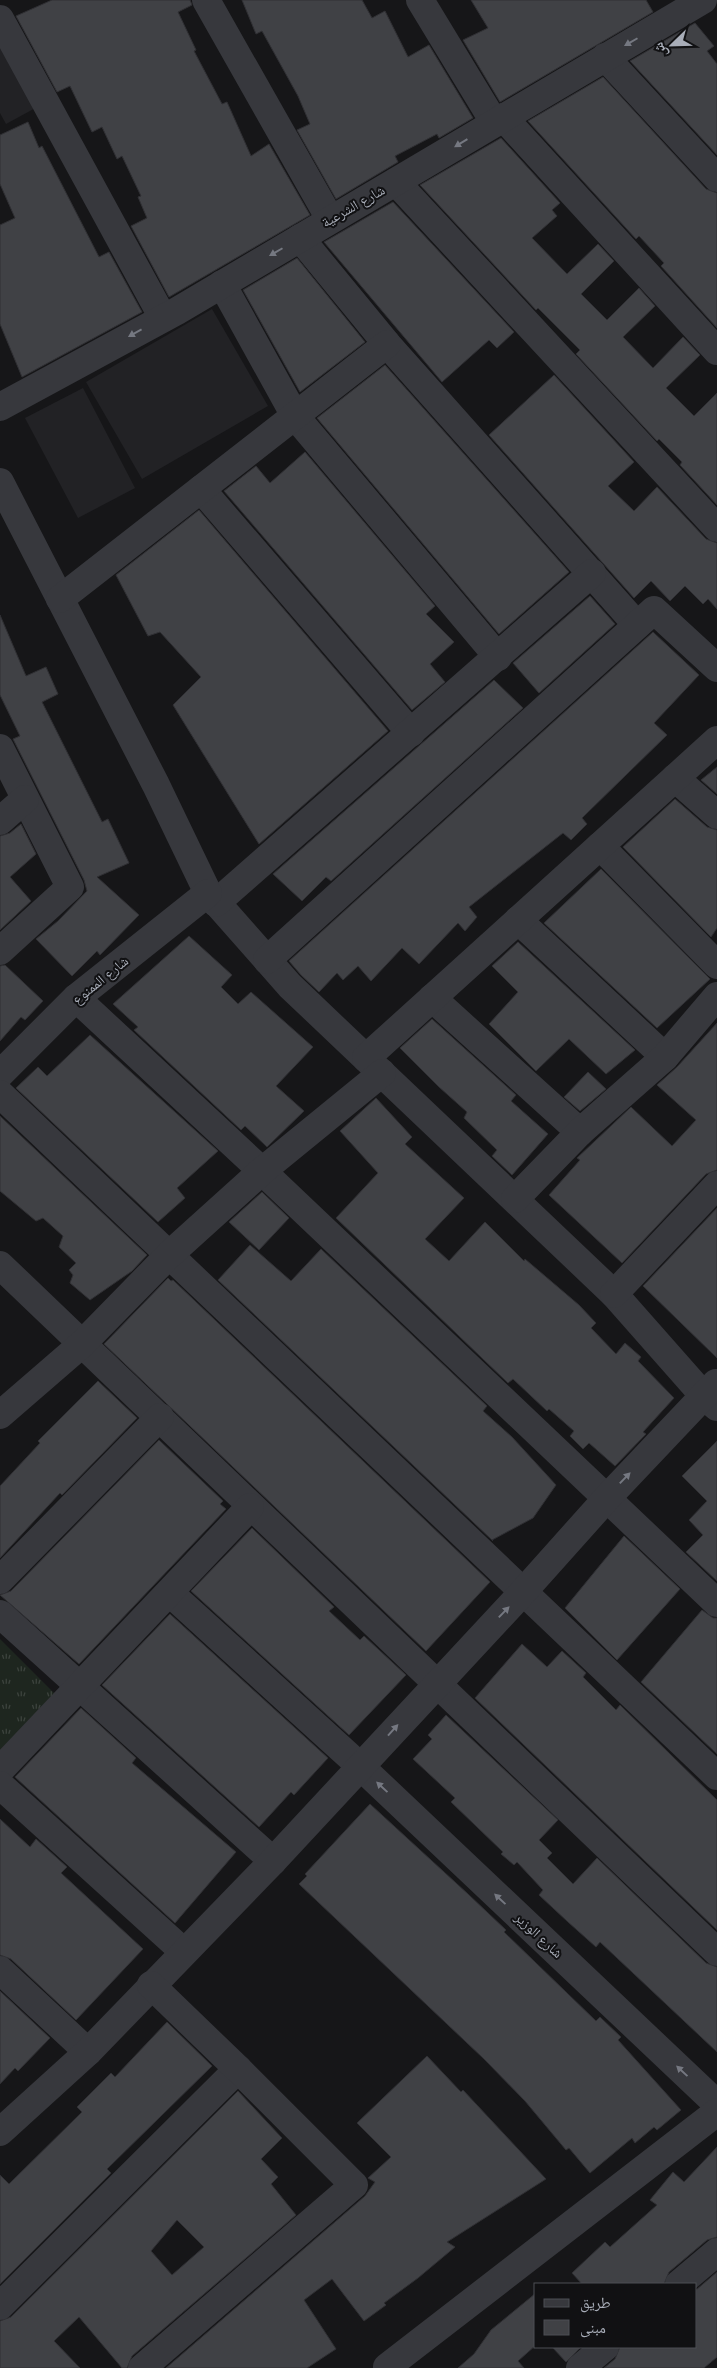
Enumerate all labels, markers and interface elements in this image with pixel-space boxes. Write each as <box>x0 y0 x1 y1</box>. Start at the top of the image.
north arrow <box>647 20 697 70</box>
one-way arrow <box>623 38 638 46</box>
text: ش <box>649 40 671 60</box>
one-way arrow <box>454 138 467 147</box>
street label: شارع الشرعية <box>318 181 388 232</box>
one-way arrow <box>269 248 282 257</box>
one-way arrow <box>128 329 142 338</box>
street label: شارع الممنوع <box>68 952 132 1009</box>
one-way arrow <box>619 1473 631 1485</box>
one-way arrow <box>498 1606 510 1618</box>
one-way arrow <box>387 1725 399 1737</box>
one-way arrow <box>377 1781 389 1793</box>
one-way arrow <box>495 1893 507 1905</box>
street label: شارع الوزير <box>510 1908 567 1962</box>
one-way arrow <box>676 2065 688 2077</box>
legend <box>534 2283 697 2348</box>
text: طريق <box>580 2293 611 2313</box>
text: مبنى <box>580 2318 606 2338</box>

